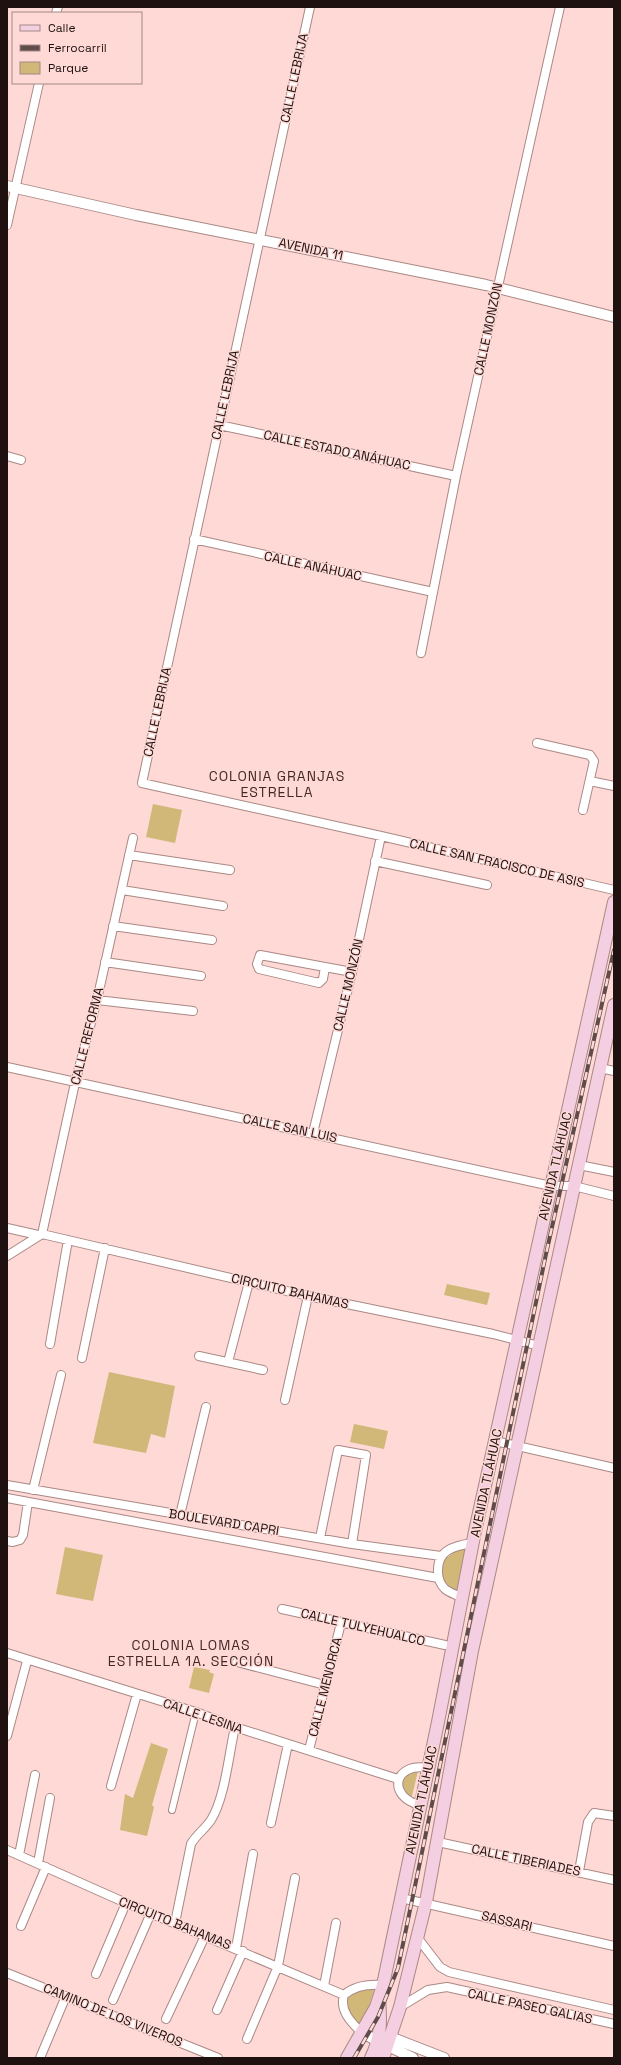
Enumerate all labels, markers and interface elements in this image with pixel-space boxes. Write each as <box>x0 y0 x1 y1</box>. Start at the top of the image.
legend <box>12 12 142 84</box>
text: Calle <box>48 20 76 36</box>
street label: CALLE LEBRIJA <box>276 32 312 124</box>
text: Ferrocarril <box>48 40 107 56</box>
text: Parque <box>48 60 88 76</box>
street label: AVENIDA 11 <box>277 234 345 264</box>
street label: CALLE MONZÓN <box>470 281 506 377</box>
street label: CALLE LEBRIJA <box>207 349 243 441</box>
street label: CALLE ESTADO ANÁHUAC <box>262 426 412 474</box>
street label: CALLE ANÁHUAC <box>263 547 363 585</box>
street label: CALLE LEBRIJA <box>139 666 175 758</box>
district label: COLONIA GRANJAS ESTRELLA <box>209 767 345 801</box>
street label: CALLE SAN FRACISCO DE ASIS <box>408 835 586 891</box>
street label: CALLE MONZÓN <box>329 937 367 1033</box>
street label: CALLE REFORMA <box>67 985 107 1087</box>
street label: CALLE SAN LUIS <box>241 1110 339 1146</box>
street label: AVENIDA TLÁHUAC <box>534 1110 576 1222</box>
street label: CIRCUITO BAHAMAS <box>230 1269 350 1313</box>
street label: AVENIDA TLÁHUAC <box>466 1427 506 1539</box>
street label: BOULEVARD CAPRI <box>167 1505 281 1539</box>
street label: CALLE TULYEHUALCO <box>299 1604 427 1650</box>
district label: COLONIA LOMAS ESTRELLA 1A. SECCIÓN <box>108 1636 274 1670</box>
street label: CALLE MENORCA <box>304 1636 346 1738</box>
street label: CALLE LESINA <box>161 1694 245 1738</box>
street label: AVENIDA TLÁHUAC <box>401 1744 441 1856</box>
street label: CALLE TIBERIADES <box>470 1840 582 1880</box>
street label: CIRCUITO BAHAMAS <box>116 1893 234 1953</box>
street label: SASSARI <box>480 1907 534 1935</box>
street label: CAMINO DE LOS VIVEROS <box>41 1979 185 2051</box>
street label: CALLE PASEO GALIAS <box>466 1984 594 2028</box>

